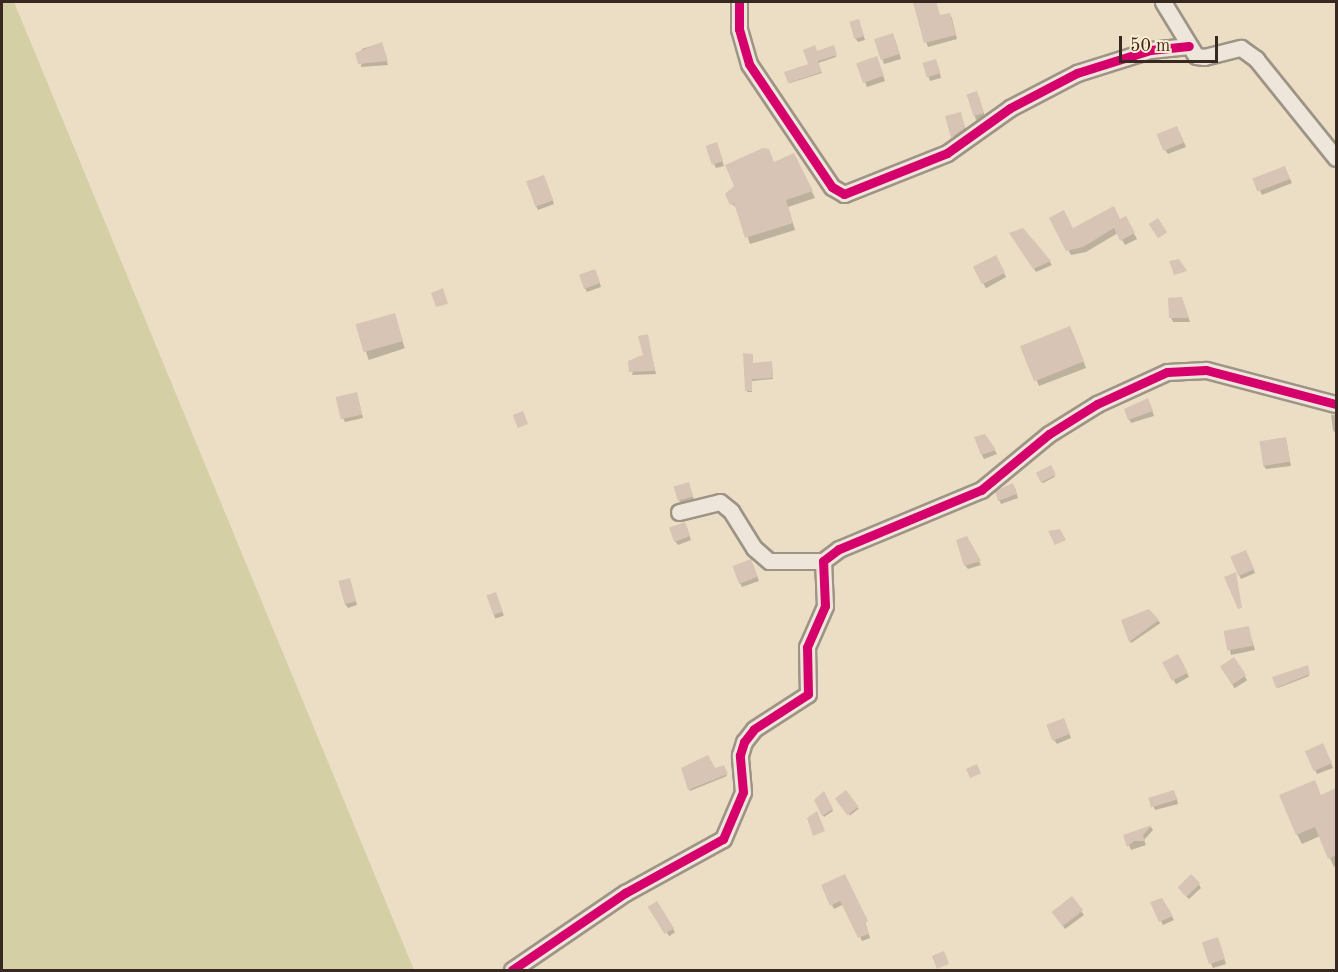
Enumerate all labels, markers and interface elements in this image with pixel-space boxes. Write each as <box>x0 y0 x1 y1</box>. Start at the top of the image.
scale bar <box>1122 24 1221 62</box>
text: 50 m <box>1130 37 1170 55</box>

